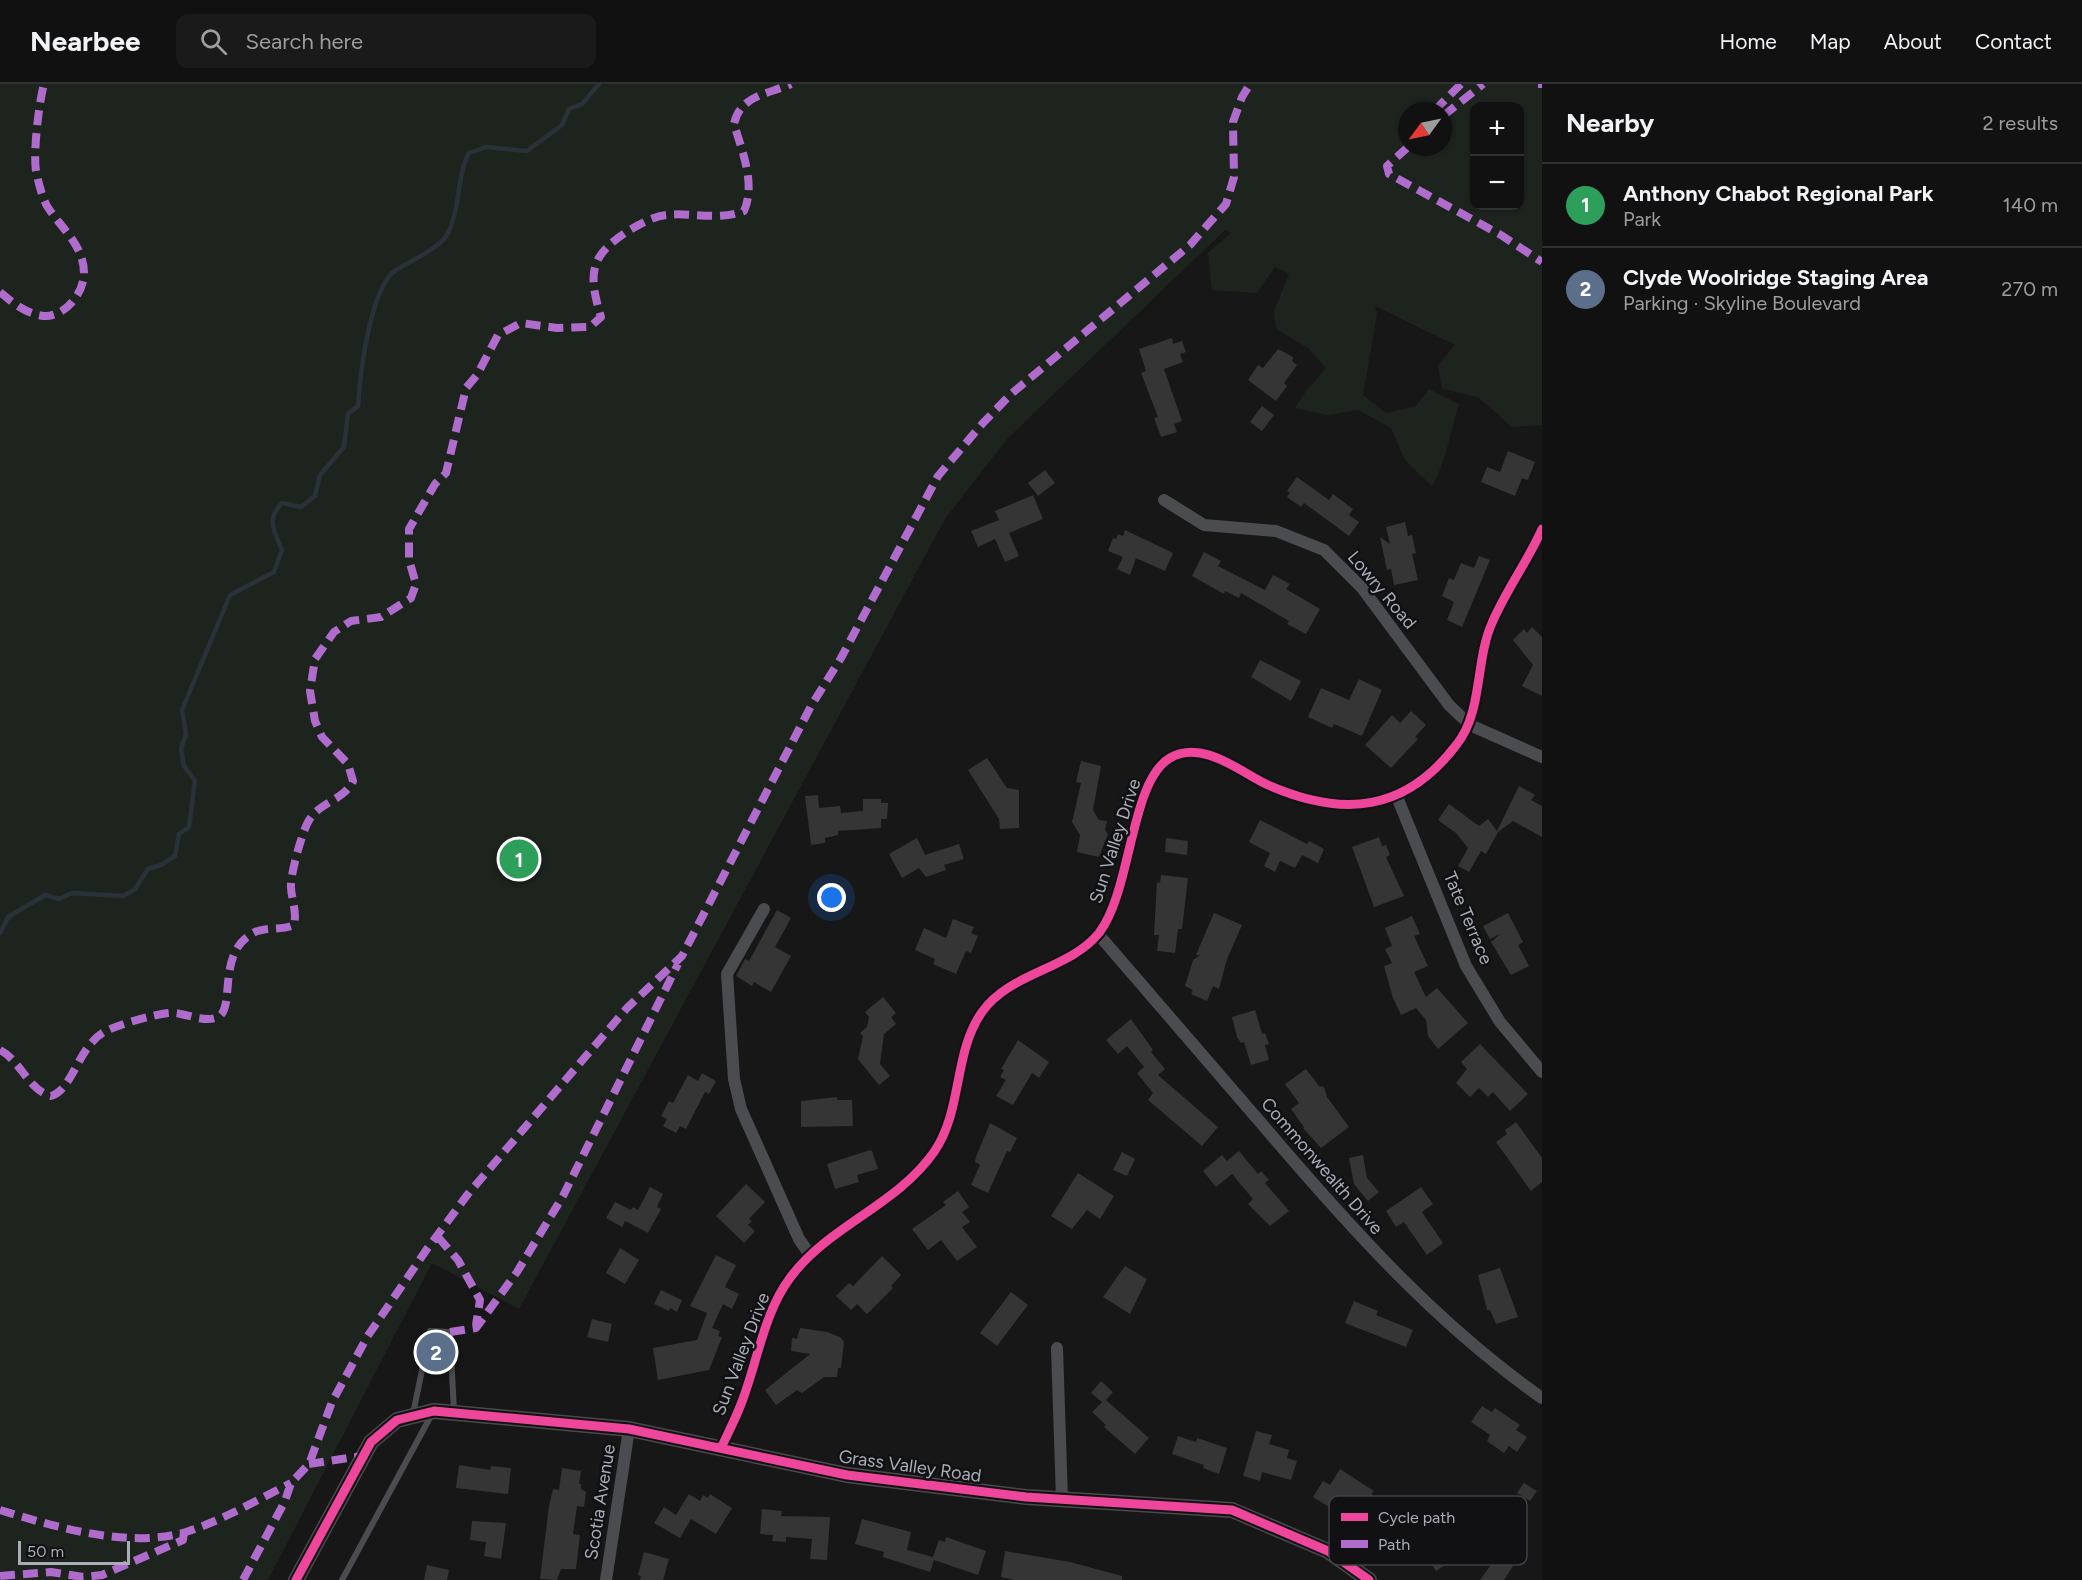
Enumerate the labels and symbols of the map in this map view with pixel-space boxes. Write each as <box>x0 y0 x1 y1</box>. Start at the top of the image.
north arrow <box>1398 102 1452 156</box>
street label: Lowry Road <box>1343 547 1421 633</box>
street label: Sun Valley Drive <box>1085 776 1146 906</box>
pin: 1 <box>500 836 538 882</box>
street label: Tate Terrace <box>1439 868 1497 968</box>
your location <box>817 883 846 912</box>
street label: Commonwealth Drive <box>1257 1093 1388 1239</box>
street label: Sun Valley Drive <box>708 1289 775 1418</box>
pin: 2 <box>416 1330 456 1374</box>
street label: Scotia Avenue <box>580 1442 620 1561</box>
street label: Grass Valley Road <box>837 1445 983 1487</box>
legend <box>1329 1496 1527 1565</box>
text: Cycle path <box>1378 1508 1455 1527</box>
text: Path <box>1378 1535 1410 1554</box>
scale bar <box>18 1538 130 1566</box>

